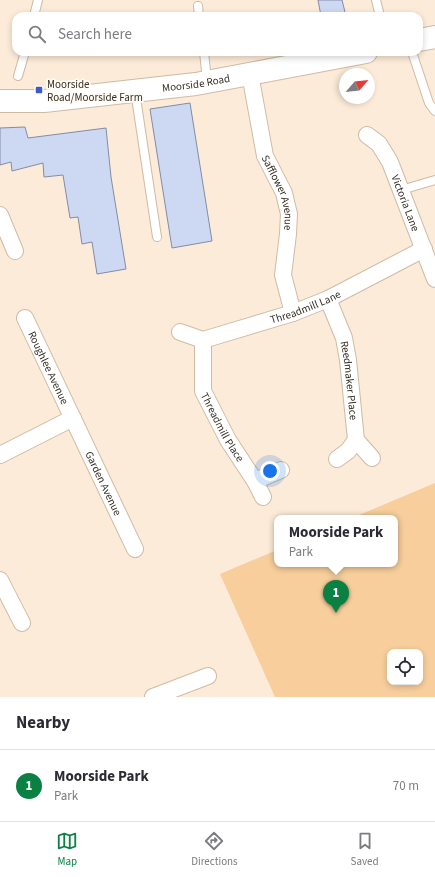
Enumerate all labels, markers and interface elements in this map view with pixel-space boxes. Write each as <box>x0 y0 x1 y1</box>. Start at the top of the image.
search box <box>12 12 423 56</box>
icon: search <box>26 23 48 45</box>
text: Search here <box>58 24 132 45</box>
north arrow <box>339 68 375 104</box>
street label: Moorside Road <box>161 70 231 95</box>
place label: Moorside Road/Moorside Farm <box>47 77 143 105</box>
marker: Moorside Road/Moorside Farm <box>34 85 44 95</box>
street label: Safflower Avenue <box>258 152 297 231</box>
street label: Victoria Lane <box>388 172 424 234</box>
street label: Threadmill Lane <box>268 286 344 327</box>
street label: Roughlee Avenue <box>25 329 73 407</box>
street label: Reedmaker Place <box>337 340 362 421</box>
street label: Threadmill Place <box>197 390 248 465</box>
street label: Garden Avenue <box>82 448 126 518</box>
your location <box>260 461 280 481</box>
popup <box>274 515 398 567</box>
text: Moorside Park <box>289 522 383 543</box>
text: Park <box>289 543 313 561</box>
pin: 1 <box>323 580 349 613</box>
map controls <box>387 649 423 685</box>
button: locate <box>387 649 423 685</box>
text: Nearby <box>16 711 70 735</box>
text: Moorside Park <box>54 766 149 787</box>
text: 1 <box>26 777 32 795</box>
text: 70 m <box>393 777 419 795</box>
text: Park <box>54 787 78 805</box>
tab: Map <box>56 830 78 869</box>
tab: Directions <box>191 830 238 869</box>
tab: Saved <box>351 830 379 869</box>

